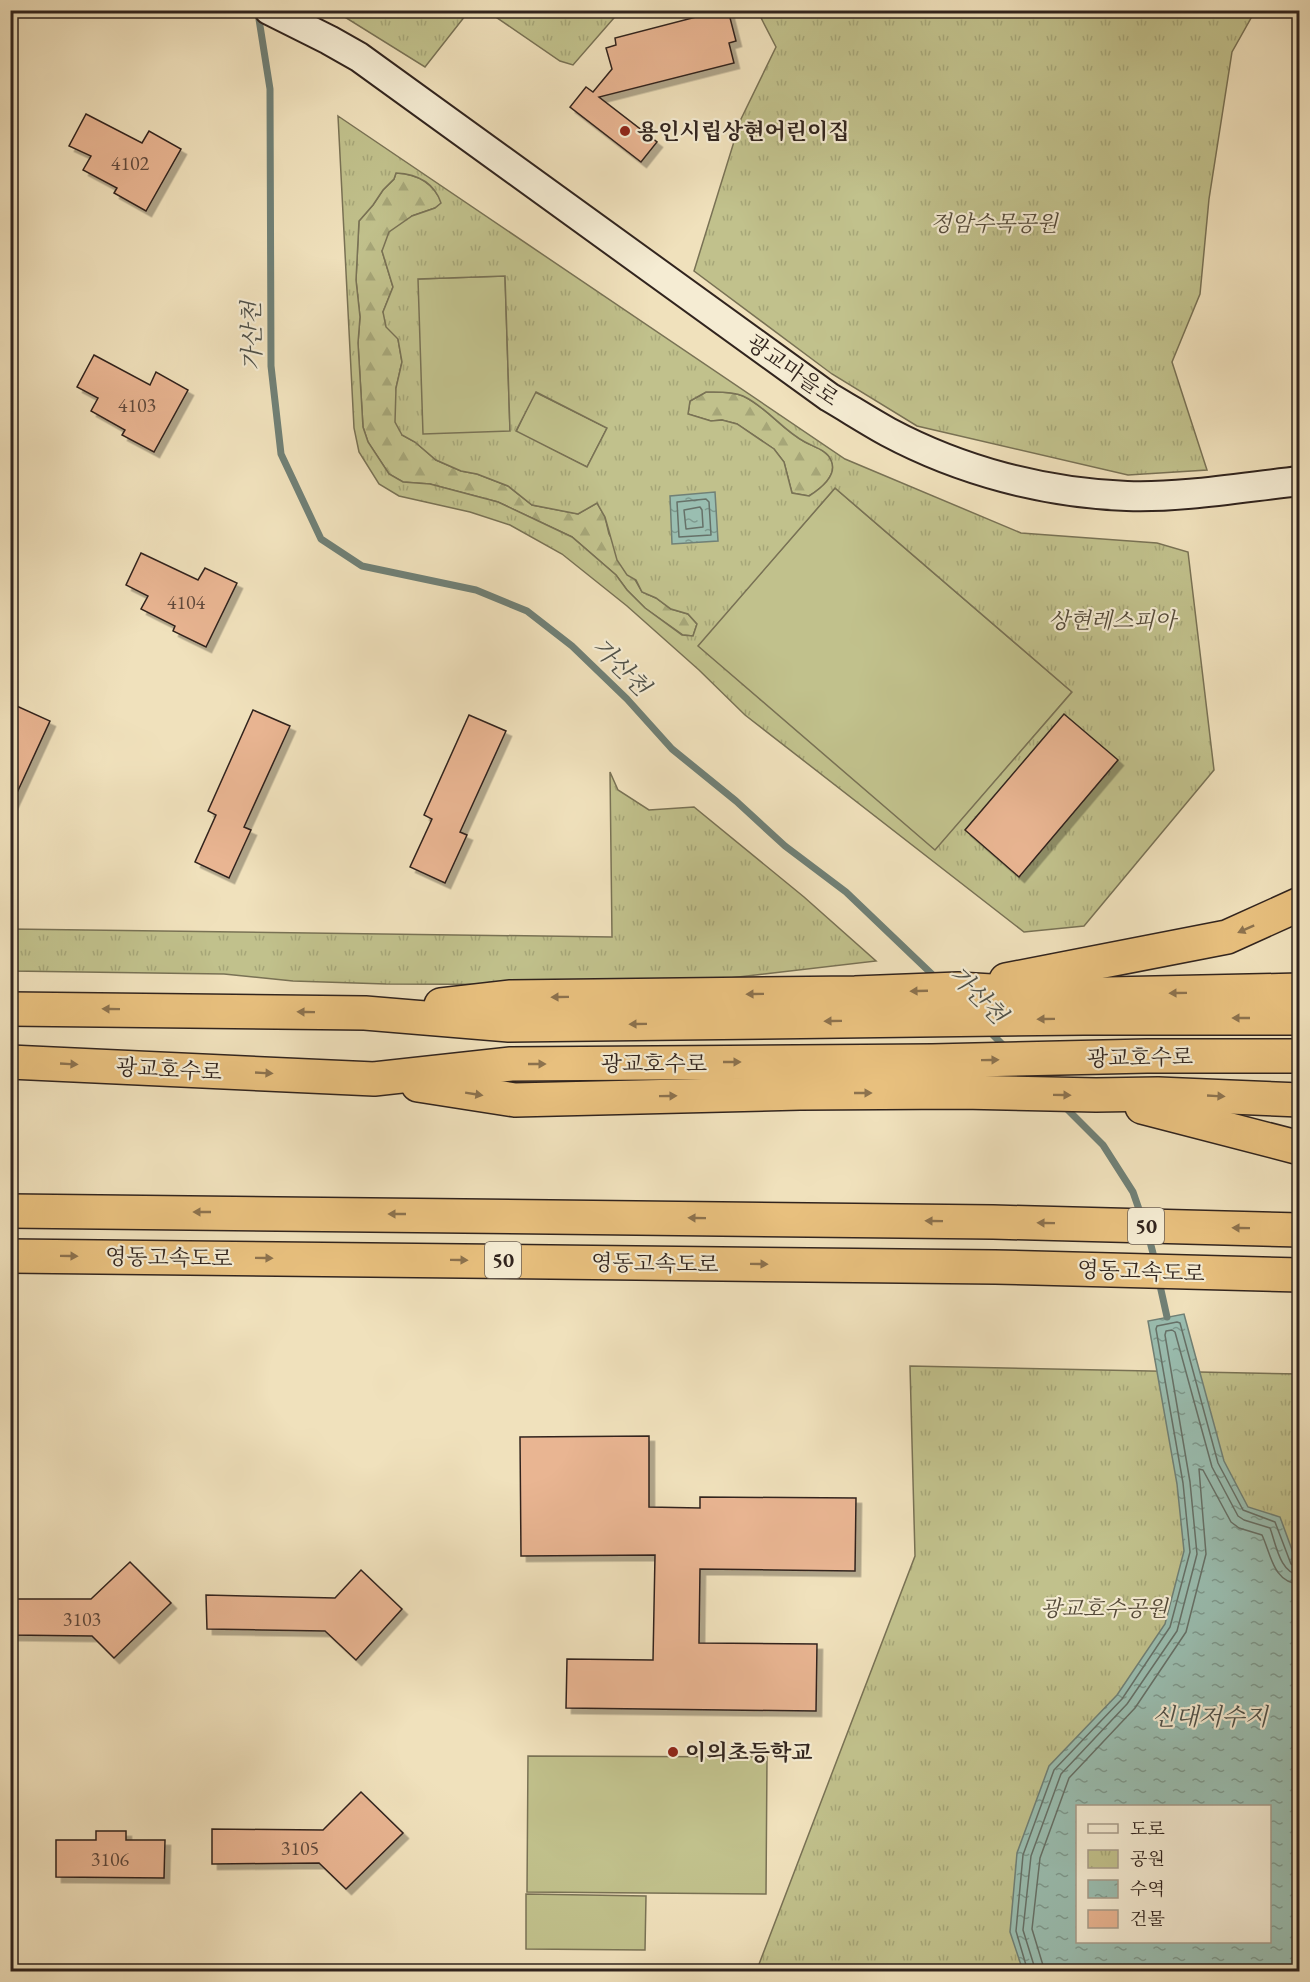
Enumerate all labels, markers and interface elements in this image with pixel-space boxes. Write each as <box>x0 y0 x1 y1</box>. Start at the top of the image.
place label: 용인시립상현어린이집 <box>637 117 850 146</box>
marker: 용인시립상현어린이집 <box>618 124 632 138</box>
house number: 4102 <box>111 150 150 176</box>
park label: 정암수목공원 <box>930 209 1060 238</box>
water label: 가산천 <box>235 299 268 371</box>
street label: 광교마을로 <box>741 328 845 413</box>
house number: 4103 <box>118 392 156 418</box>
house number: 4104 <box>167 589 206 615</box>
park label: 상현레스피아 <box>1048 606 1179 635</box>
water label: 가산천 <box>586 631 658 703</box>
one-way arrow <box>1238 924 1255 933</box>
water label: 가산천 <box>943 959 1015 1031</box>
one-way arrow <box>910 986 929 995</box>
one-way arrow <box>1169 988 1188 997</box>
one-way arrow <box>745 989 764 999</box>
one-way arrow <box>550 992 569 1002</box>
one-way arrow <box>102 1004 121 1014</box>
one-way arrow <box>297 1007 316 1017</box>
one-way arrow <box>1232 1013 1251 1023</box>
one-way arrow <box>1037 1014 1056 1024</box>
one-way arrow <box>823 1017 842 1026</box>
one-way arrow <box>628 1019 647 1028</box>
street label: 광교호수로 <box>1087 1042 1193 1073</box>
street label: 광교호수로 <box>601 1049 707 1078</box>
street label: 광교호수로 <box>115 1052 223 1087</box>
one-way arrow <box>981 1055 1000 1064</box>
one-way arrow <box>723 1057 742 1067</box>
one-way arrow <box>59 1059 78 1068</box>
one-way arrow <box>528 1059 547 1069</box>
one-way arrow <box>254 1069 273 1078</box>
one-way arrow <box>854 1088 873 1098</box>
one-way arrow <box>464 1090 483 1099</box>
one-way arrow <box>1053 1090 1072 1099</box>
one-way arrow <box>659 1092 678 1101</box>
one-way arrow <box>1207 1092 1226 1101</box>
one-way arrow <box>193 1208 212 1217</box>
road number: 50 <box>1128 1208 1164 1244</box>
one-way arrow <box>388 1209 407 1219</box>
one-way arrow <box>688 1213 707 1223</box>
one-way arrow <box>925 1216 944 1226</box>
one-way arrow <box>1037 1218 1056 1228</box>
one-way arrow <box>1232 1223 1251 1233</box>
street label: 영동고속도로 <box>105 1242 233 1273</box>
road number: 50 <box>485 1242 521 1278</box>
street label: 영동고속도로 <box>591 1248 719 1279</box>
one-way arrow <box>59 1251 78 1261</box>
one-way arrow <box>254 1253 273 1263</box>
one-way arrow <box>449 1255 468 1265</box>
street label: 영동고속도로 <box>1077 1255 1205 1288</box>
one-way arrow <box>749 1259 768 1269</box>
park label: 광교호수공원 <box>1040 1594 1170 1623</box>
house number: 3103 <box>63 1606 101 1632</box>
water label: 신대저수지 <box>1152 1701 1270 1732</box>
place label: 이의초등학교 <box>685 1738 813 1767</box>
marker: 이의초등학교 <box>666 1745 680 1759</box>
legend <box>1076 1805 1271 1943</box>
text: 도로 <box>1130 1817 1165 1840</box>
house number: 3105 <box>281 1835 319 1861</box>
house number: 3106 <box>91 1846 130 1872</box>
text: 공원 <box>1130 1847 1165 1870</box>
text: 수역 <box>1130 1877 1165 1900</box>
text: 건물 <box>1130 1907 1165 1930</box>

